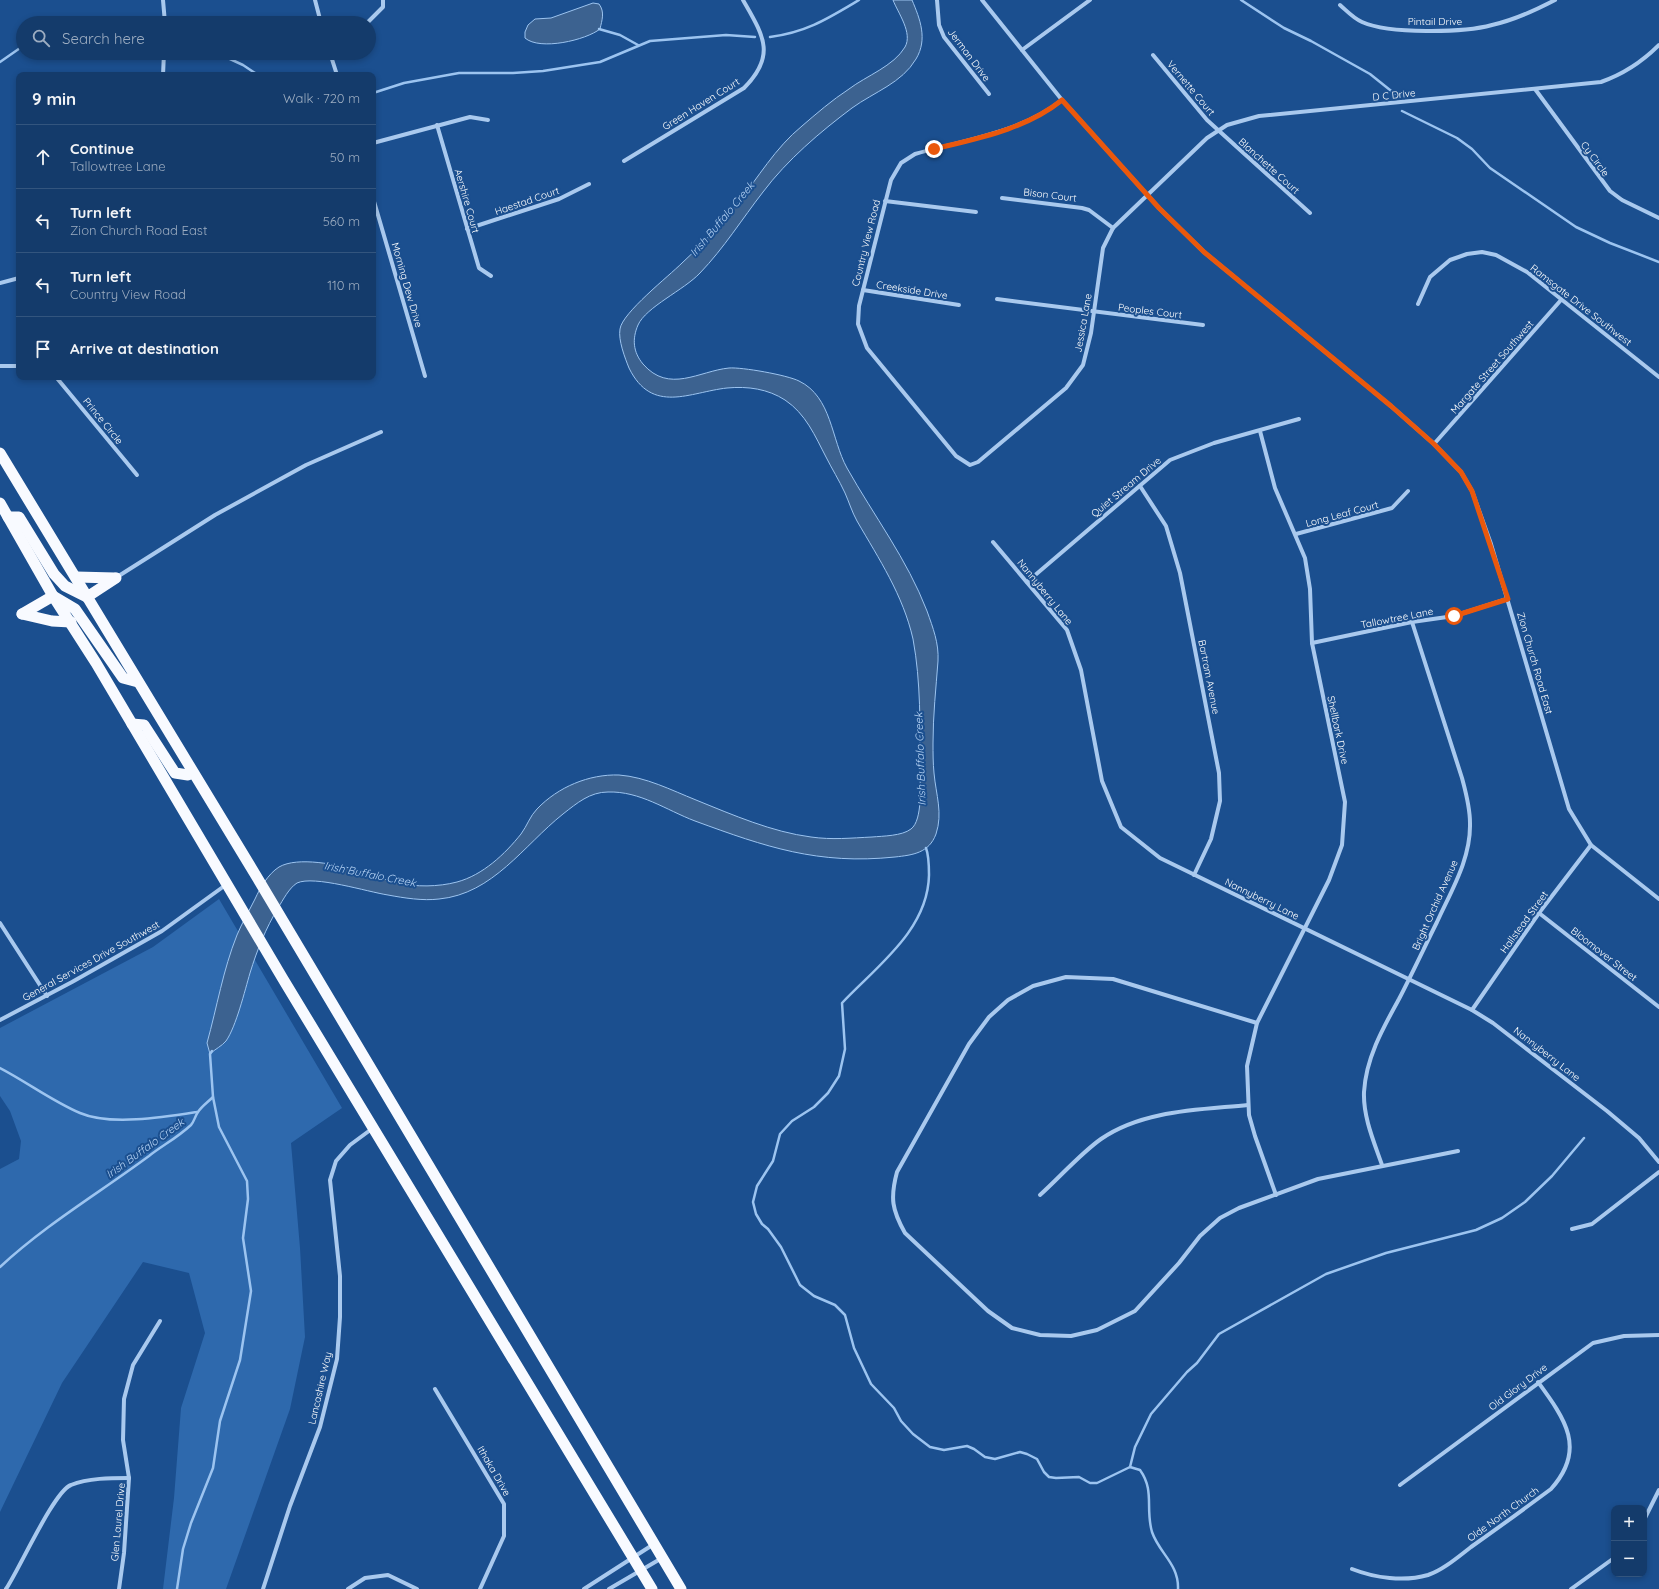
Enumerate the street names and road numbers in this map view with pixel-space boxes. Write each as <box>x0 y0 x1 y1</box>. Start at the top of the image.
street label: Pintail Drive <box>1408 15 1463 28</box>
street label: Jerman Drive <box>945 26 993 84</box>
street label: Vernette Court <box>1164 58 1218 119</box>
street label: Green Haven Court <box>660 75 742 133</box>
street label: D C Drive <box>1372 86 1417 104</box>
street label: Blanchette Court <box>1236 135 1303 197</box>
street label: Cy Circle <box>1578 139 1612 179</box>
street label: Aershire Court <box>452 167 483 235</box>
street label: Haestad Court <box>493 184 562 218</box>
street label: Bison Court <box>1023 185 1078 205</box>
street label: Country View Road <box>849 198 883 288</box>
street label: Morning Dew Drive <box>389 241 425 329</box>
street label: Ramsgate Drive Southwest <box>1528 261 1635 349</box>
street label: Creekside Drive <box>875 278 949 302</box>
street label: Jessica Lane <box>1071 292 1095 354</box>
street label: Peoples Court <box>1117 301 1183 321</box>
street label: Margate Street Southwest <box>1448 317 1537 416</box>
street label: Prince Circle <box>80 395 126 447</box>
street label: Quiet Stream Drive <box>1088 454 1164 520</box>
street label: Long Leaf Court <box>1304 498 1380 530</box>
street label: Nannyberry Lane <box>1014 556 1076 628</box>
street label: Tallowtree Lane <box>1360 605 1435 631</box>
street label: Zion Church Road East <box>1514 610 1556 716</box>
street label: Bartram Avenue <box>1195 639 1223 716</box>
street label: Shellbark Drive <box>1324 695 1352 766</box>
street label: Bright Orchid Avenue <box>1409 857 1461 952</box>
street label: Nannyberry Lane <box>1223 875 1302 923</box>
street label: Hallstead Street <box>1497 888 1551 956</box>
street label: General Services Drive Southwest <box>20 918 162 1004</box>
street label: Bloomover Street <box>1568 924 1640 984</box>
street label: Nannyberry Lane <box>1511 1024 1583 1084</box>
street label: Lancashire Way <box>305 1350 335 1426</box>
street label: Old Glory Drive <box>1486 1360 1550 1413</box>
street label: Ithaka Drive <box>474 1444 514 1499</box>
street label: Glen Laurel Drive <box>108 1482 128 1562</box>
street label: Olde North Church <box>1465 1484 1541 1544</box>

